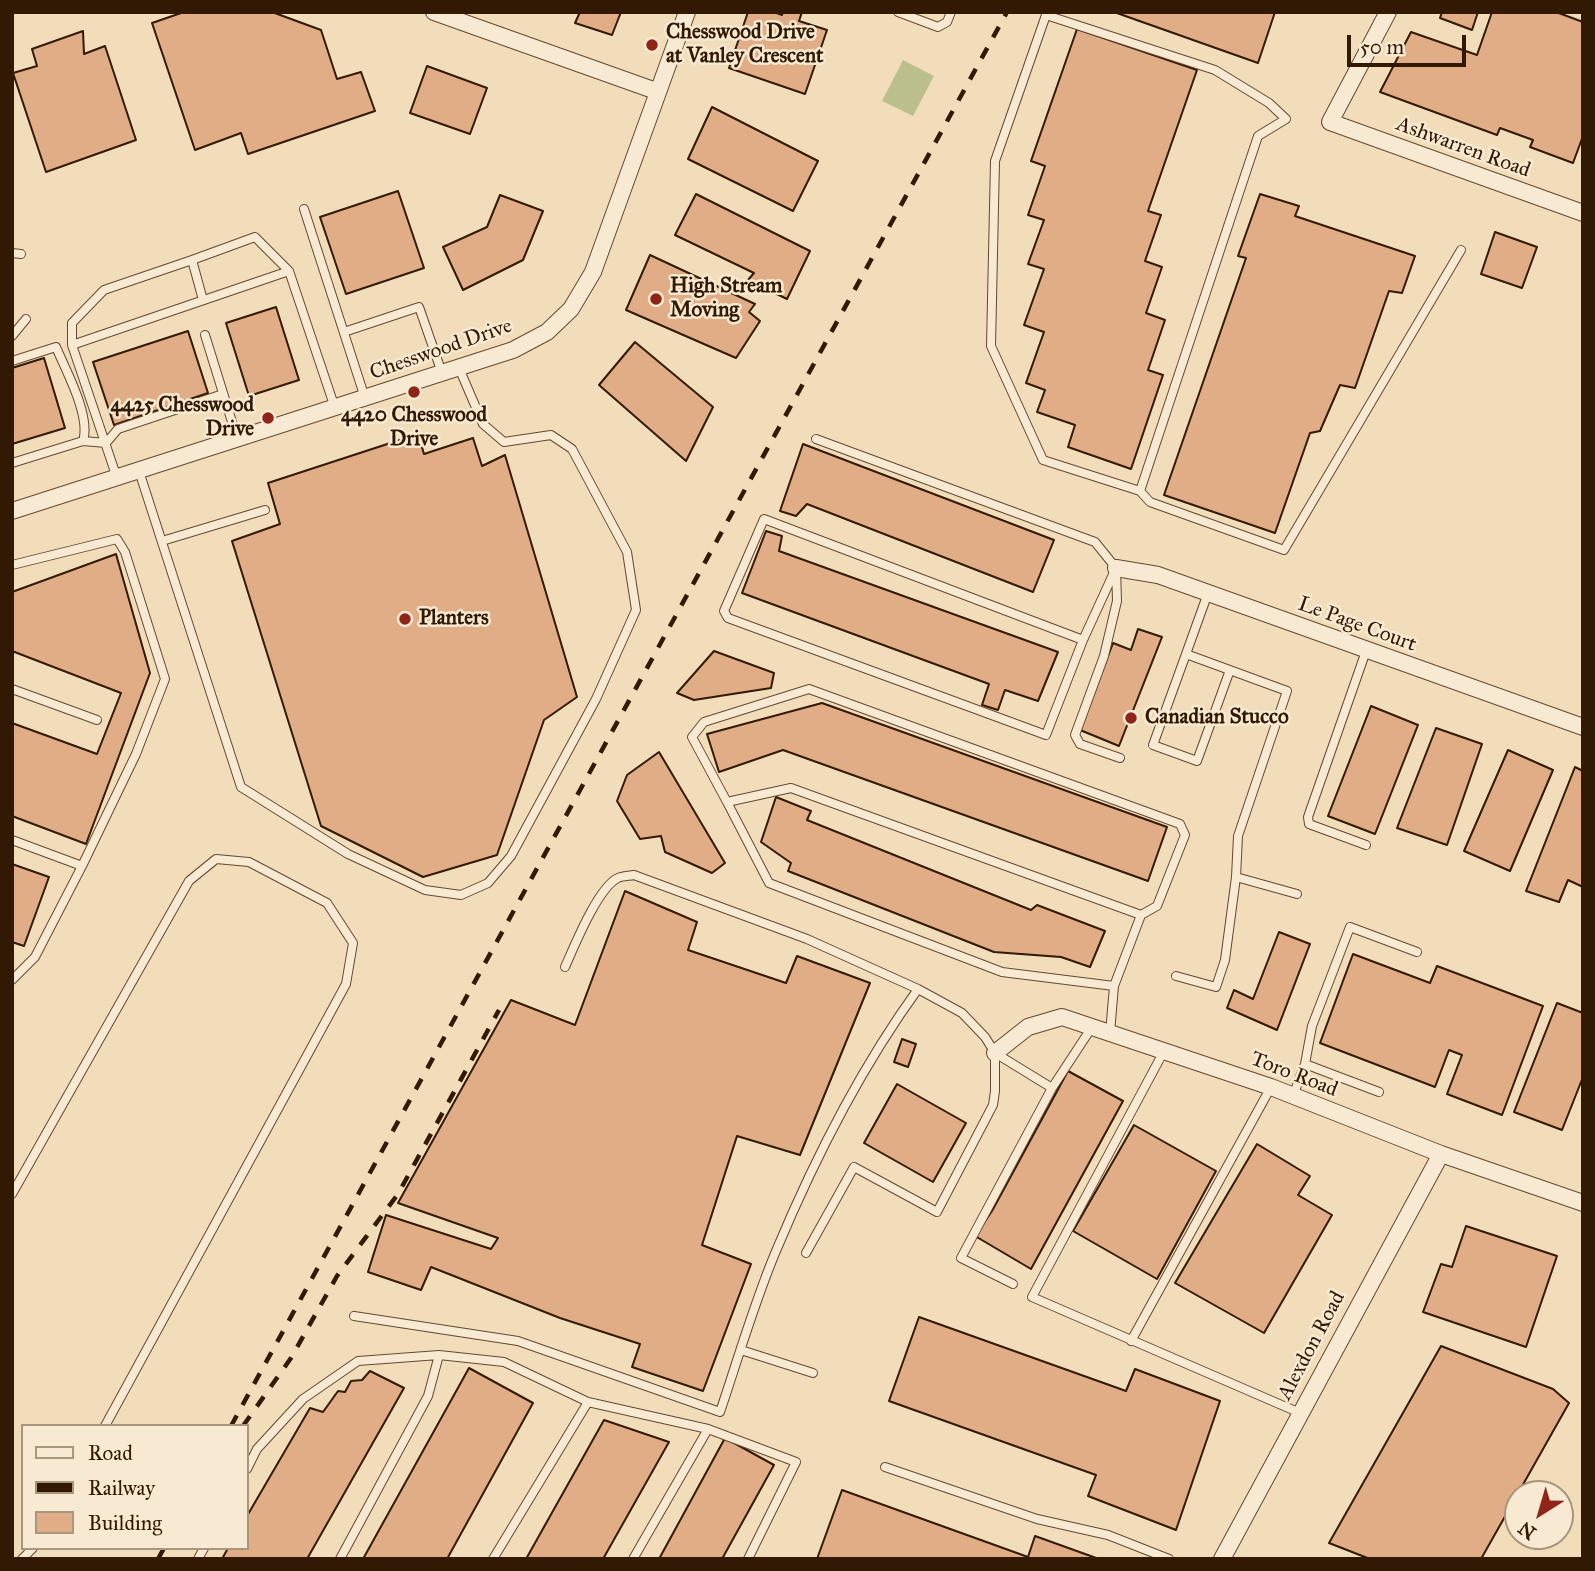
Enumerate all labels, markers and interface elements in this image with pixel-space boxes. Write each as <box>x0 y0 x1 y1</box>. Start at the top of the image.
place label: Chesswood Drive at Vanley Crescent <box>666 20 823 70</box>
scale bar <box>1350 21 1469 65</box>
text: 50 m <box>1360 34 1404 60</box>
marker: Chesswood Drive at Vanley Crescent <box>644 37 660 53</box>
street label: Ashwarren Road <box>1393 112 1533 184</box>
place label: High Stream Moving <box>670 274 782 324</box>
marker: High Stream Moving <box>648 291 664 307</box>
street label: Chesswood Drive <box>367 314 515 386</box>
marker: 4420 Chesswood Drive <box>406 384 422 400</box>
place label: 4425 Chesswood Drive <box>110 393 254 443</box>
place label: 4420 Chesswood Drive <box>341 403 487 453</box>
marker: 4425 Chesswood Drive <box>260 410 276 426</box>
street label: Le Page Court <box>1294 592 1420 658</box>
place label: Planters <box>419 606 489 632</box>
marker: Planters <box>397 611 413 627</box>
place label: Canadian Stucco <box>1145 705 1289 731</box>
marker: Canadian Stucco <box>1123 710 1139 726</box>
street label: Toro Road <box>1247 1047 1341 1103</box>
street label: Alexdon Road <box>1273 1287 1351 1405</box>
legend <box>21 1424 248 1550</box>
text: Road <box>88 1440 133 1466</box>
text: Railway <box>88 1475 155 1501</box>
north arrow <box>1504 1480 1574 1550</box>
text: Building <box>88 1510 162 1536</box>
text: N <box>1514 1517 1541 1545</box>

